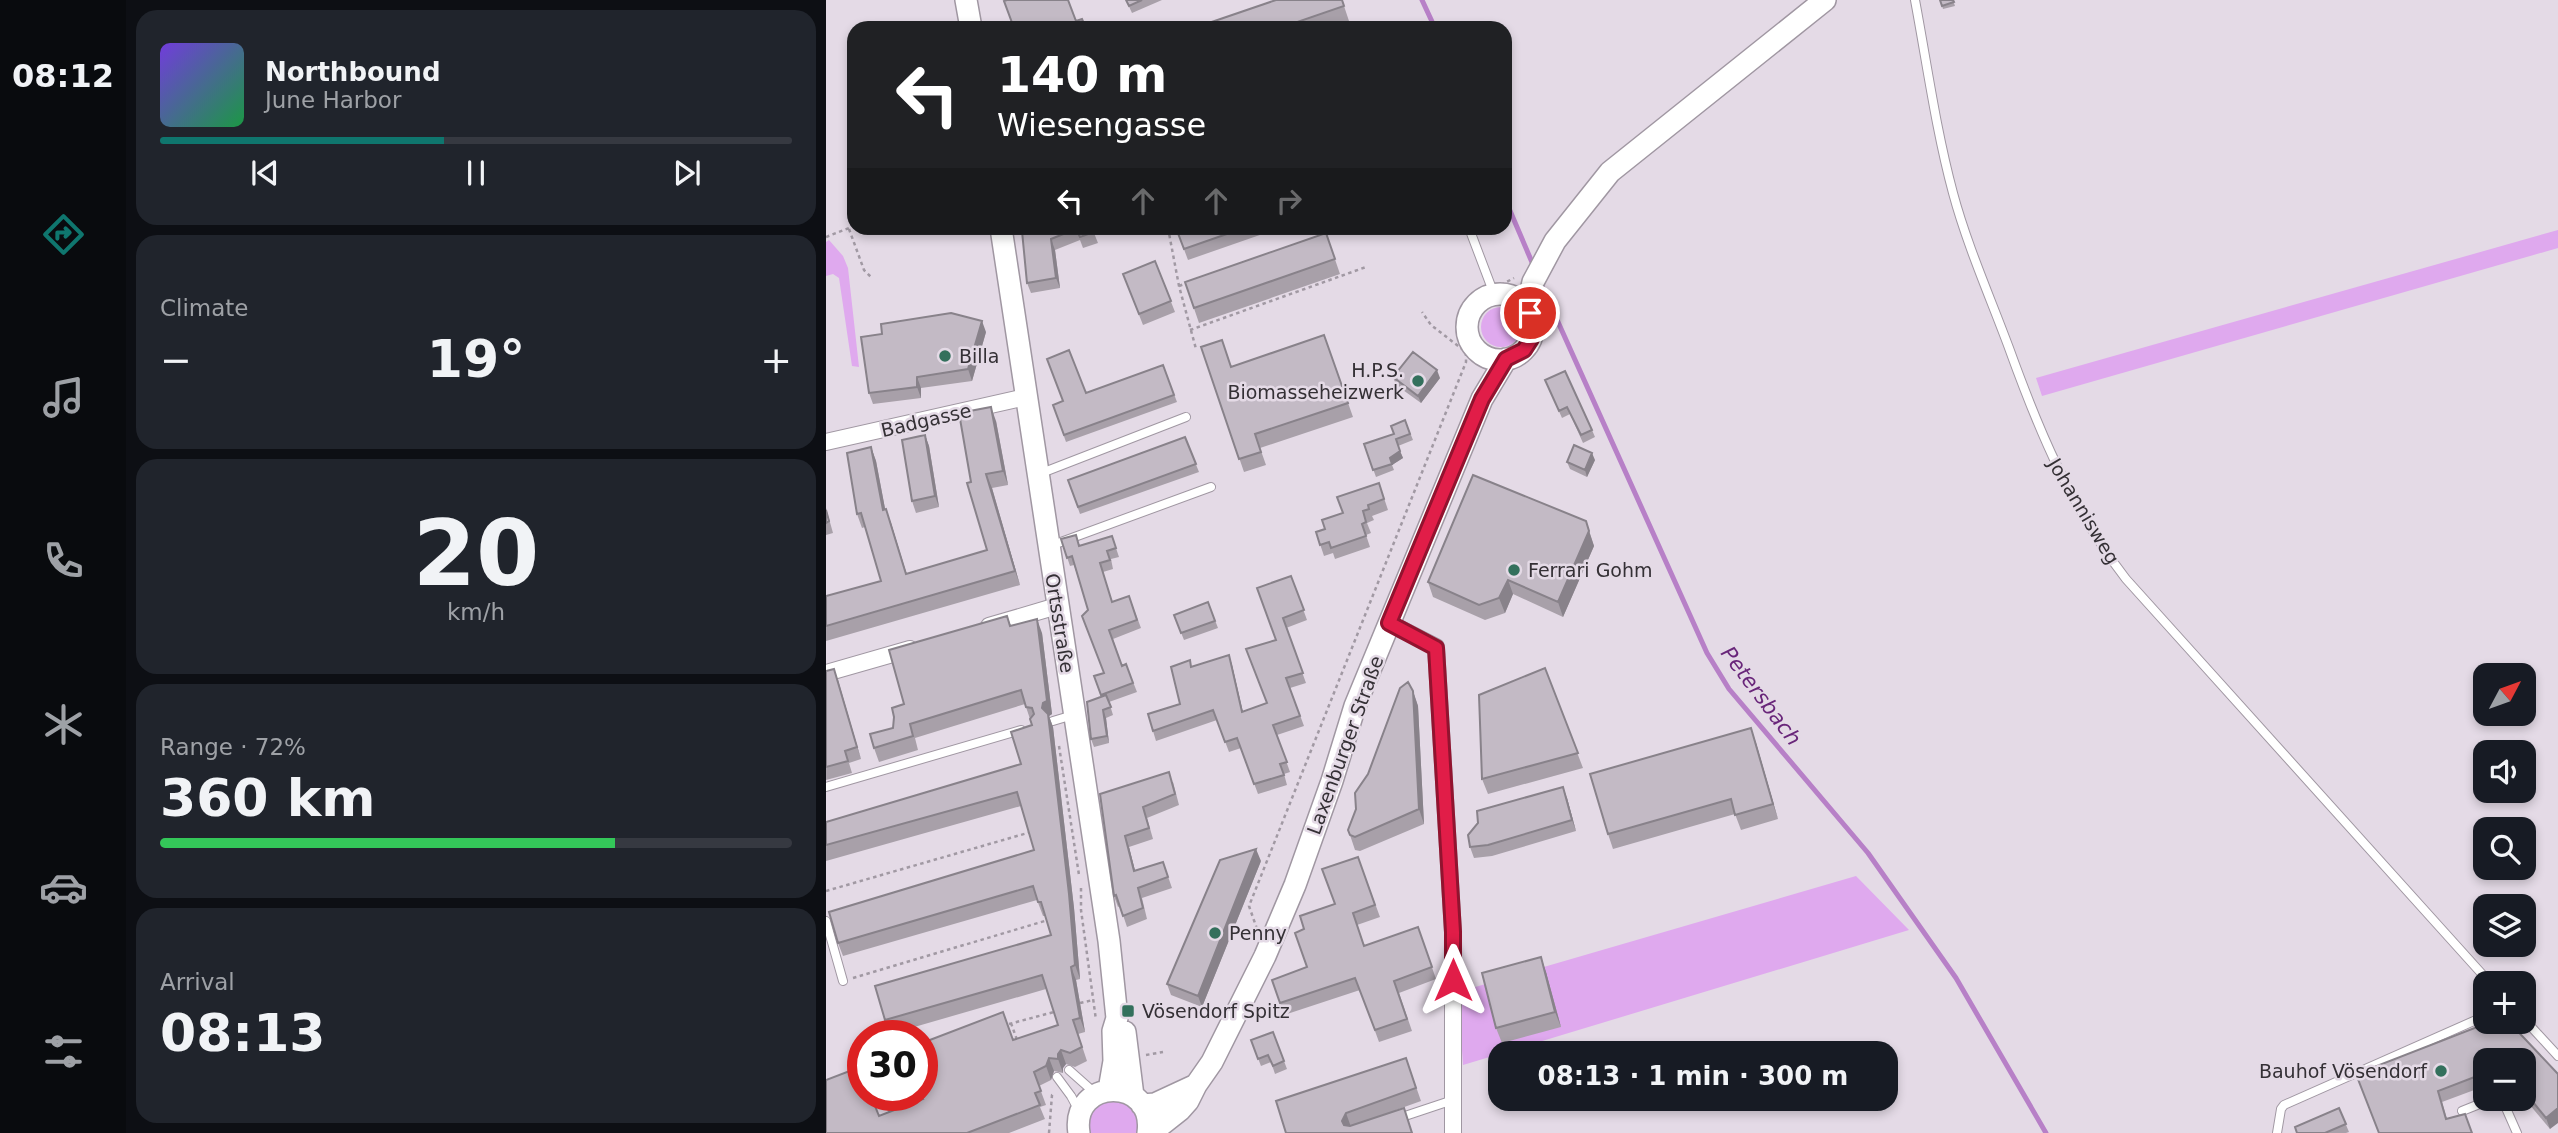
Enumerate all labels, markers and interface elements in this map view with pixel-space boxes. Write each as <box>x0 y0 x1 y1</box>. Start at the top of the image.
text: 140 m <box>997 47 1167 104</box>
icon: left <box>882 49 973 140</box>
text: 08:12 <box>12 57 114 95</box>
text: Northbound <box>265 57 441 87</box>
text: June Harbor <box>265 87 401 113</box>
text: Wiesengasse <box>997 106 1206 144</box>
icon: previous <box>246 154 284 192</box>
icon: pause <box>457 154 495 192</box>
icon: next <box>668 154 706 192</box>
icon: left <box>1051 182 1089 220</box>
icon: ahead <box>1124 182 1162 220</box>
icon: ahead <box>1197 182 1235 220</box>
icon: right <box>1270 182 1308 220</box>
icon: directions <box>39 210 88 259</box>
pin <box>1500 283 1560 343</box>
icon: arrive <box>1511 294 1549 332</box>
text: Climate <box>160 295 249 321</box>
text: 19° <box>427 329 525 389</box>
text: − <box>160 338 192 382</box>
text: + <box>760 338 792 382</box>
place label: Billa <box>959 345 1000 367</box>
marker: Billa <box>937 348 953 364</box>
place label: H.P.S. Biomasseheizwerk <box>1227 359 1404 403</box>
icon: music <box>39 373 88 422</box>
marker: H.P.S. Biomasseheizwerk <box>1410 373 1426 389</box>
street label: Badgasse <box>879 399 973 441</box>
street label: Johannisweg <box>2043 453 2124 568</box>
text: 20 <box>413 501 539 606</box>
icon: phone <box>39 536 88 585</box>
place label: Ferrari Gohm <box>1528 559 1653 581</box>
marker: Ferrari Gohm <box>1506 562 1522 578</box>
street label: Ortsstraße <box>1041 572 1079 674</box>
text: km/h <box>447 599 505 625</box>
water label: Petersbach <box>1716 642 1806 750</box>
street label: Laxenburger Straße <box>1302 653 1388 837</box>
north arrow <box>2473 663 2536 726</box>
map controls <box>2473 663 2536 1111</box>
icon: climate <box>39 700 88 749</box>
text: Range · 72% <box>160 734 306 760</box>
button: sound <box>2473 740 2536 803</box>
text: 360 km <box>160 768 375 828</box>
button: search <box>2473 817 2536 880</box>
icon: car <box>39 863 88 912</box>
button: layers <box>2473 894 2536 957</box>
place label: Penny <box>1229 922 1287 944</box>
marker: Penny <box>1207 925 1223 941</box>
position arrow <box>1416 943 1490 1017</box>
text: Arrival <box>160 969 235 995</box>
button: + <box>2473 971 2536 1034</box>
place label: Vösendorf Spitz <box>1142 1000 1290 1022</box>
text: 08:13 <box>160 1003 326 1063</box>
marker: Vösendorf Spitz <box>1120 1003 1136 1019</box>
speed limit sign: 30 <box>847 1020 938 1111</box>
icon: filters <box>39 1027 88 1076</box>
button: − <box>2473 1048 2536 1111</box>
place label: Bauhof Vösendorf <box>2259 1060 2428 1082</box>
text: 08:13 · 1 min · 300 m <box>1538 1061 1848 1091</box>
marker: Bauhof Vösendorf <box>2433 1063 2449 1079</box>

